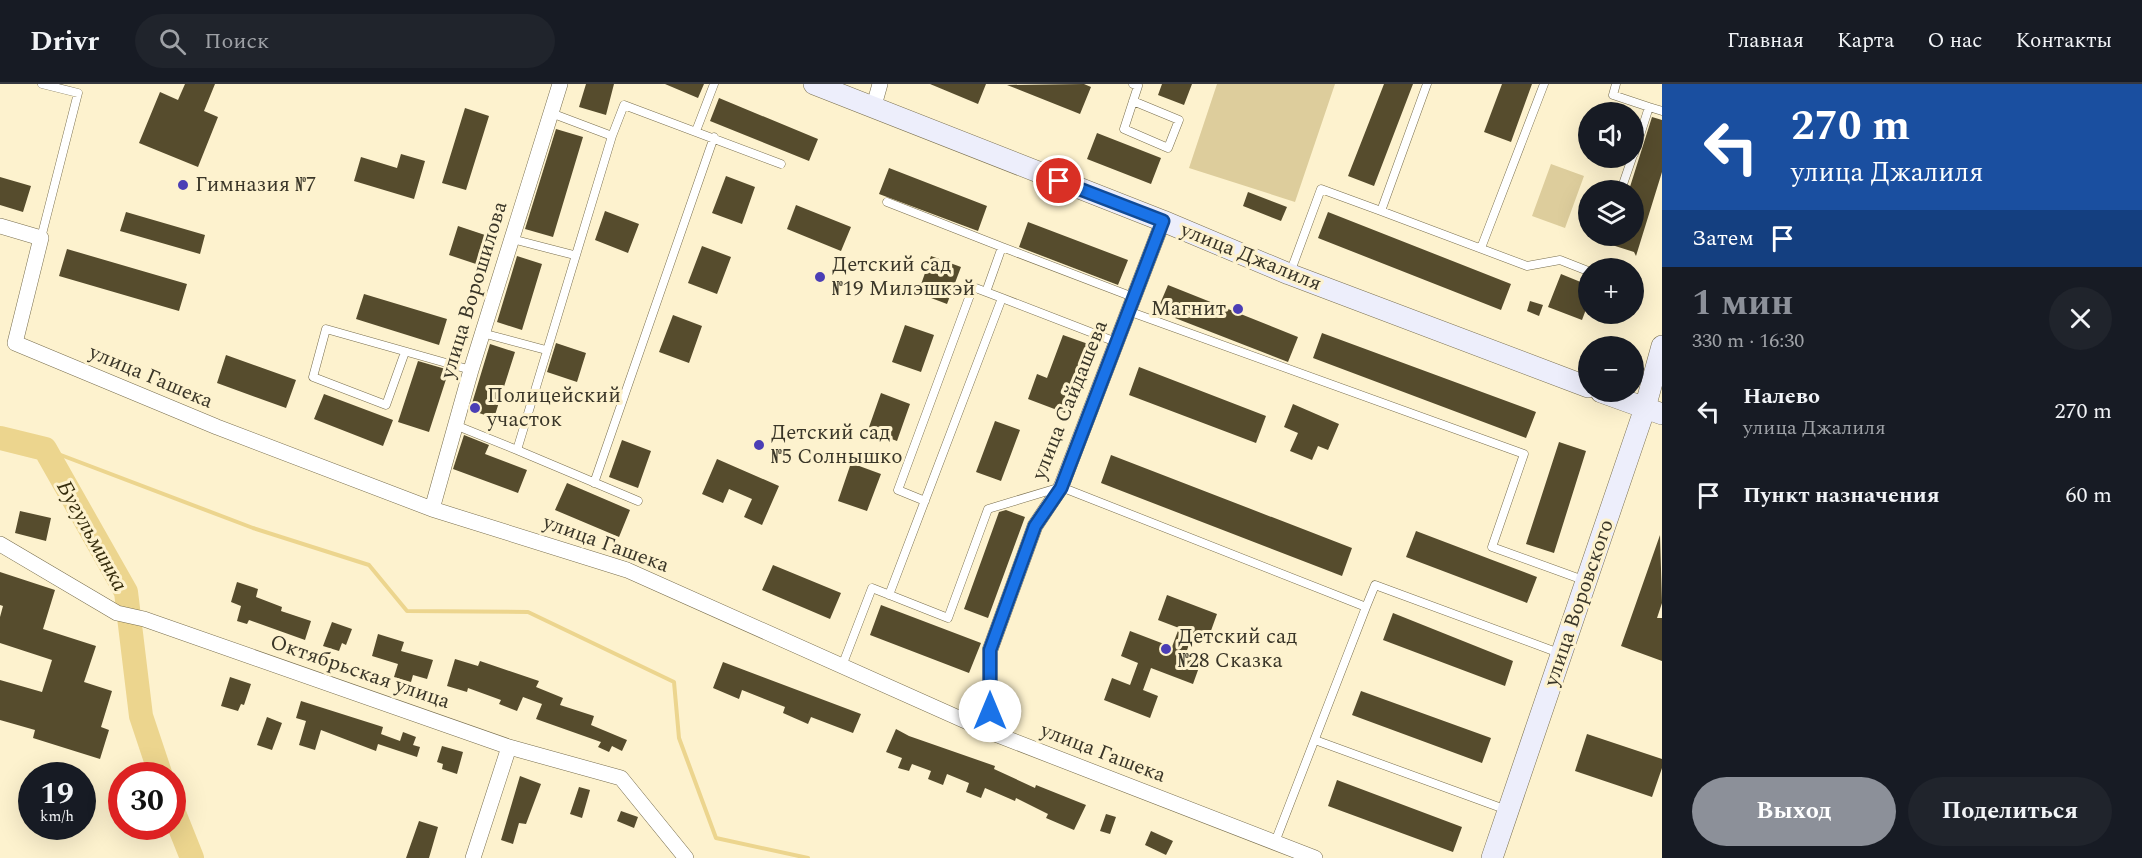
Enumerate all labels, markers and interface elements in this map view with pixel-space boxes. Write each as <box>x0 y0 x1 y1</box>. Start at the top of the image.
search box <box>135 14 555 68</box>
text: Drivr <box>30 20 99 63</box>
icon: search <box>156 25 189 58</box>
text: Поиск <box>204 25 269 58</box>
text: Главная <box>1727 25 1804 57</box>
text: Карта <box>1837 25 1894 57</box>
text: О нас <box>1927 25 1982 57</box>
text: Контакты <box>2015 25 2112 57</box>
text: 270 m <box>1791 95 1910 158</box>
map controls <box>1578 102 1644 402</box>
button: sound <box>1578 102 1644 168</box>
icon: left <box>1692 108 1770 186</box>
text: улица Джалиля <box>1791 152 1984 194</box>
pin <box>1033 155 1084 206</box>
icon: arrive <box>1042 164 1075 197</box>
place label: Гимназия №7 <box>195 169 316 201</box>
marker: Гимназия №7 <box>176 178 190 192</box>
button: layers <box>1578 180 1644 246</box>
street label: улица Ворошилова <box>431 197 516 384</box>
street label: улица Джалиля <box>1175 214 1326 300</box>
text: Затем <box>1692 222 1754 255</box>
icon: arrive <box>1766 222 1799 255</box>
place label: Детский сад №19 Милэшкэй <box>832 249 975 305</box>
button: + <box>1578 258 1644 324</box>
marker: Детский сад №19 Милэшкэй <box>813 270 827 284</box>
text: 1 мин <box>1692 276 1793 331</box>
button: close <box>2049 287 2112 350</box>
place label: Магнит <box>1151 293 1226 325</box>
marker: Магнит <box>1231 302 1245 316</box>
street label: улица Сайдашева <box>1023 315 1117 486</box>
text: 330 m · 16:30 <box>1692 326 1804 356</box>
street label: улица Гашека <box>83 336 219 418</box>
button: − <box>1578 336 1644 402</box>
place label: Полицейский участок <box>486 380 621 436</box>
text: Налево <box>1743 380 1820 413</box>
icon: left <box>1692 395 1725 428</box>
text: 270 m <box>2055 395 2112 428</box>
marker: Полицейский участок <box>468 401 482 415</box>
text: улица Джалиля <box>1743 413 1886 443</box>
place label: Детский сад №5 Солнышко <box>771 417 903 473</box>
marker: Детский сад №5 Солнышко <box>752 438 766 452</box>
water label: Бугульминка <box>48 474 136 598</box>
icon: arrive <box>1692 479 1725 512</box>
text: Пункт назначения <box>1743 479 1940 512</box>
text: 60 m <box>2066 479 2112 512</box>
street label: улица Гашека <box>537 506 674 582</box>
street label: улица Воровского <box>1535 515 1623 692</box>
place label: Детский сад №28 Сказка <box>1178 621 1298 677</box>
street label: Октябрьская улица <box>266 626 455 718</box>
marker: Детский сад №28 Сказка <box>1159 642 1173 656</box>
position arrow <box>958 679 1022 743</box>
street label: улица Гашека <box>1035 714 1171 792</box>
speed limit sign: 30 <box>108 762 186 840</box>
text: 19 <box>40 771 74 817</box>
button: Выход <box>1692 777 1896 846</box>
button: Поделиться <box>1908 777 2112 846</box>
text: km/h <box>40 805 74 828</box>

